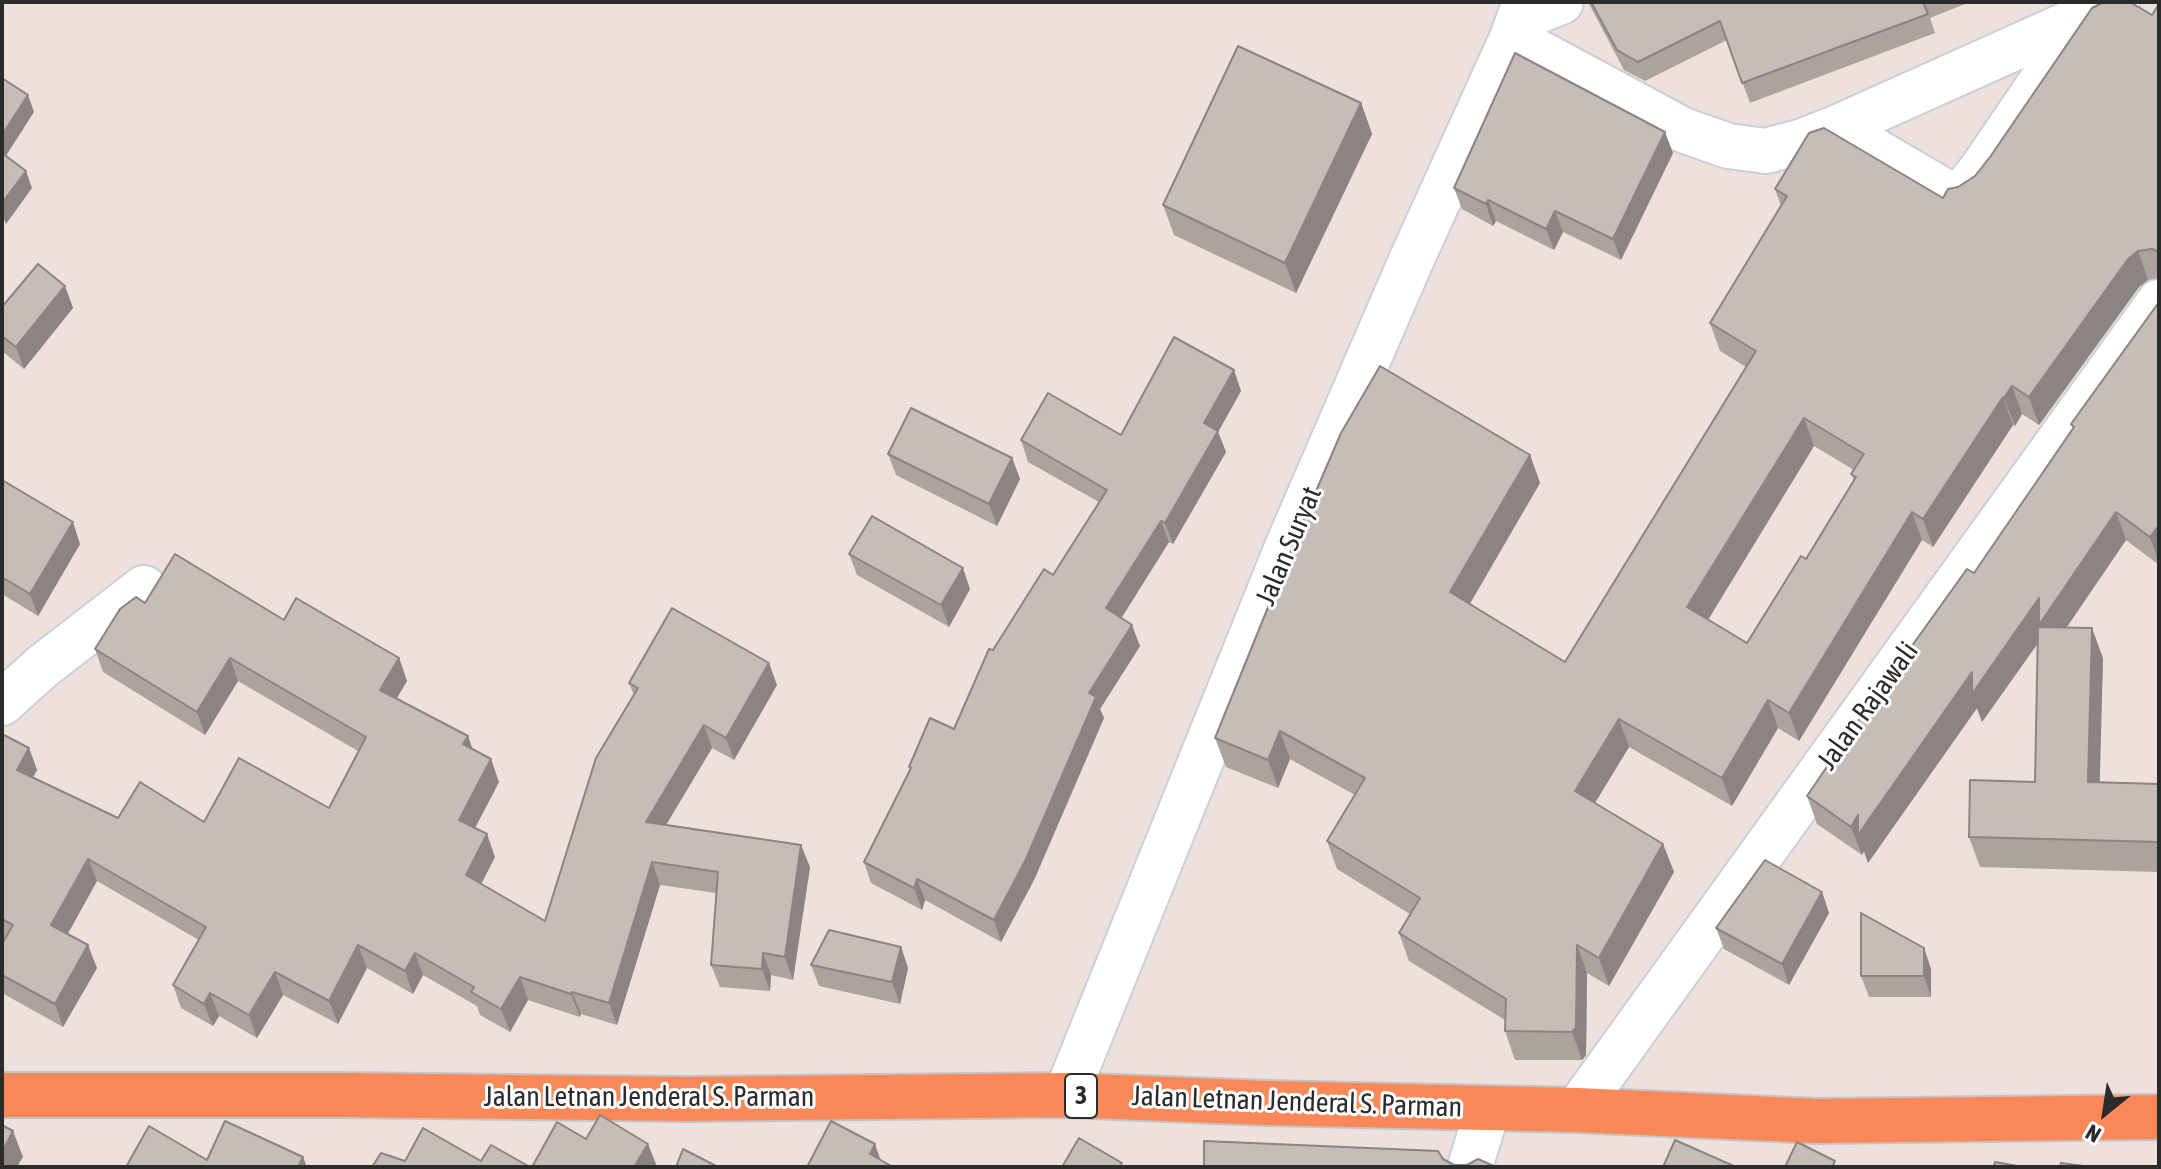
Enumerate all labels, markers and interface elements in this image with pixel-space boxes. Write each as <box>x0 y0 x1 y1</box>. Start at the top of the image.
street label: Jalan Suryat <box>1249 482 1329 610</box>
street label: Jalan Rajawali <box>1810 636 1926 776</box>
north arrow <box>2065 1073 2145 1153</box>
road number: 3 <box>1065 1074 1097 1118</box>
street label: Jalan Letnan Jenderal S. Parman <box>1131 1079 1463 1125</box>
street label: Jalan Letnan Jenderal S. Parman <box>484 1080 814 1114</box>
text: N <box>2081 1119 2105 1148</box>

